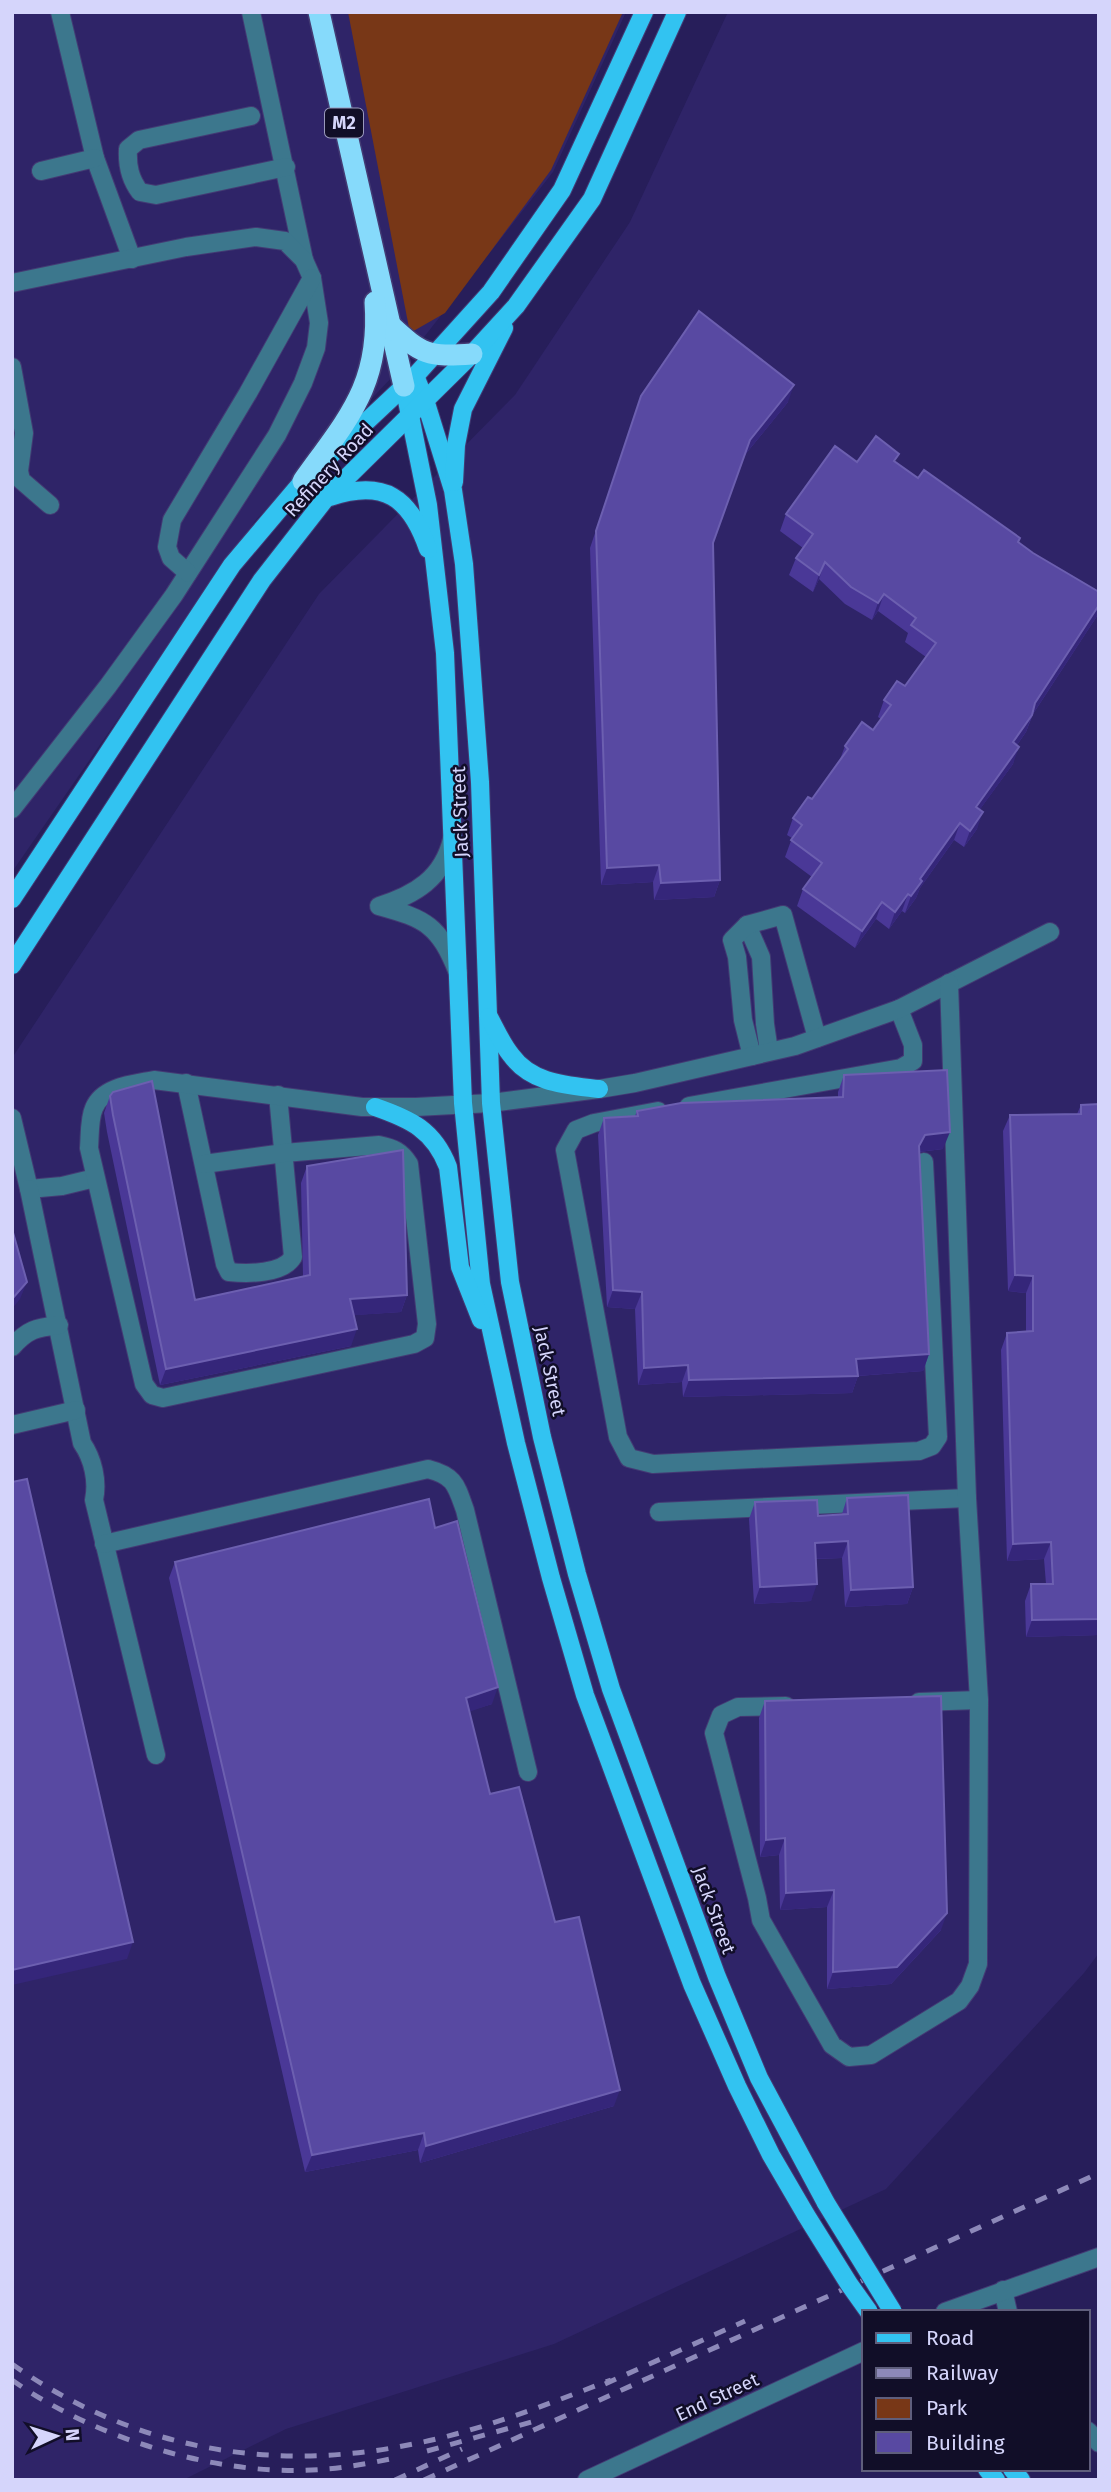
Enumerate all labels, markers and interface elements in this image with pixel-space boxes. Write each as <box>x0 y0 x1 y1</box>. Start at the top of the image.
road number: M2 <box>325 109 363 138</box>
street label: Refinery Road <box>280 418 378 522</box>
street label: Jack Street <box>447 766 473 858</box>
street label: Jack Street <box>529 1324 571 1418</box>
street label: Jack Street <box>688 1863 741 1957</box>
legend <box>862 2310 1090 2471</box>
text: Road <box>926 2325 974 2351</box>
text: Railway <box>926 2360 999 2386</box>
street label: End Street <box>672 2368 762 2426</box>
text: Park <box>926 2395 968 2421</box>
north arrow <box>21 2401 91 2471</box>
text: N <box>61 2428 84 2442</box>
text: Building <box>926 2430 1005 2456</box>

